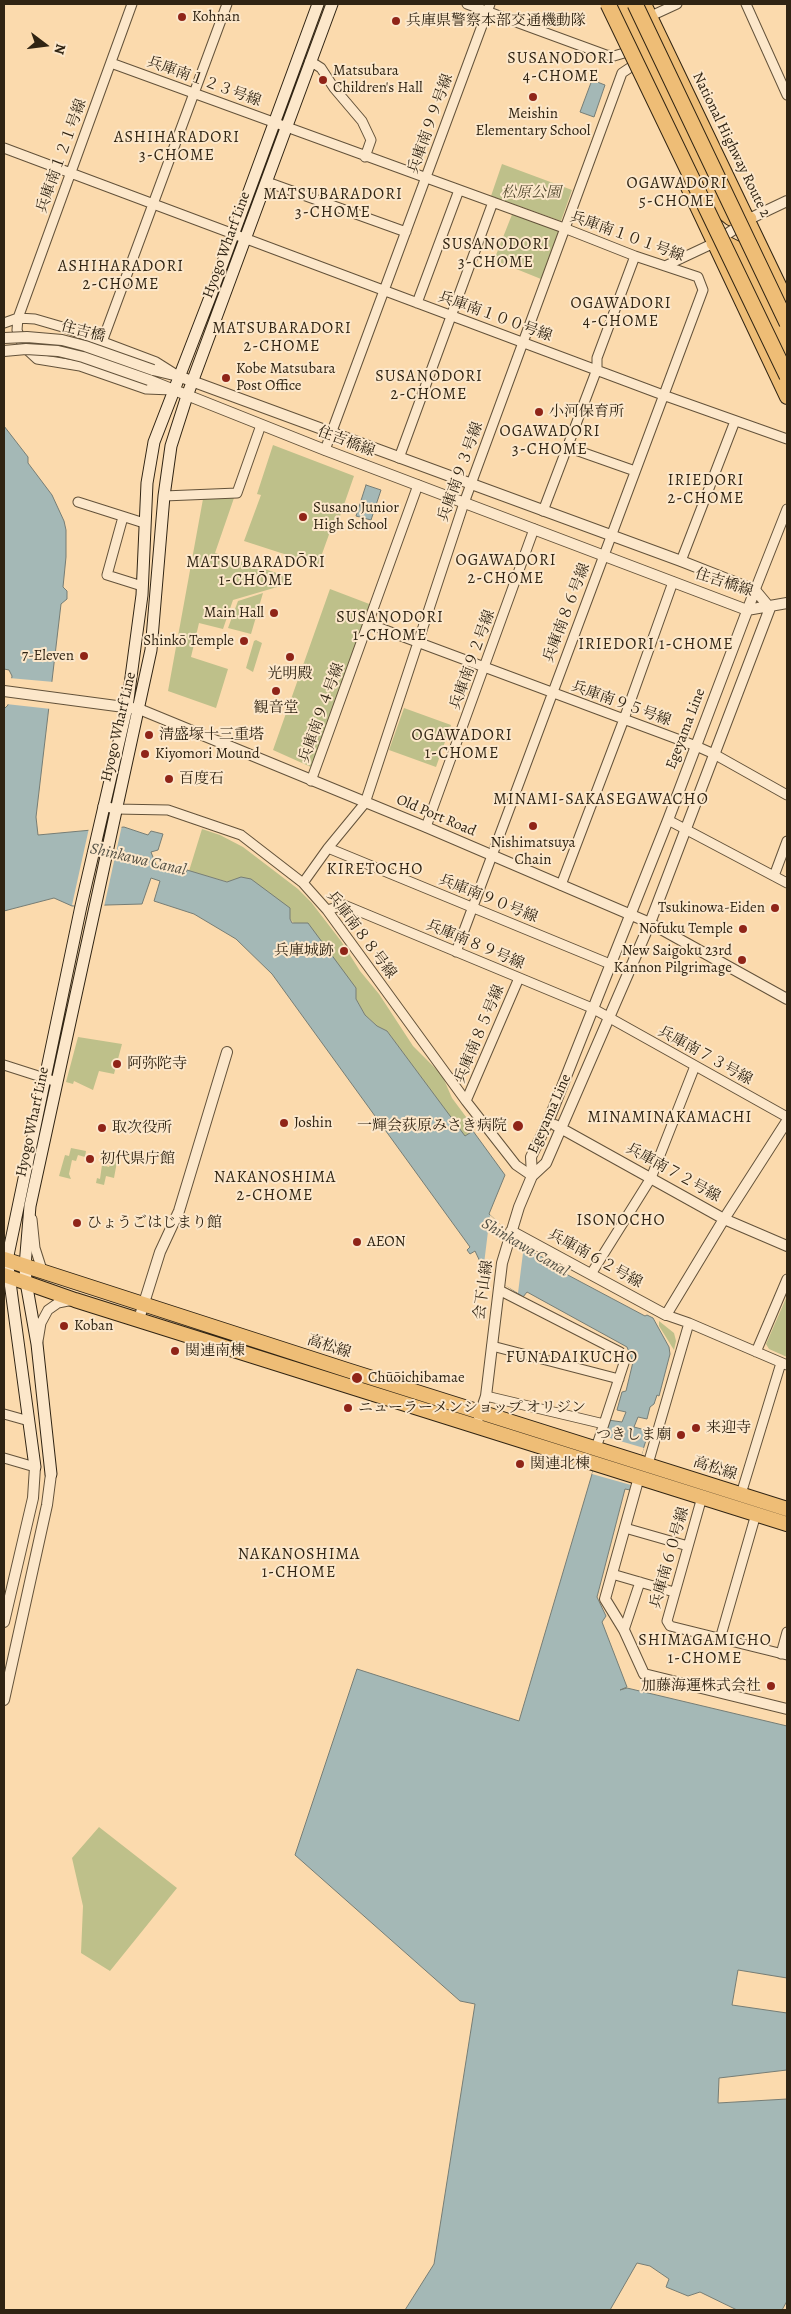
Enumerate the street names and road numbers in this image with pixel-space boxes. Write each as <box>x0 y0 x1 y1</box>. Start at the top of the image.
street label: 兵庫南１２３号線 <box>145 53 263 111</box>
street label: National Highway Route 2 <box>688 69 774 221</box>
street label: 兵庫南９９号線 <box>405 72 457 176</box>
street label: 兵庫南１２１号線 <box>33 97 91 215</box>
street label: Hyogo Wharf Line <box>199 189 255 301</box>
street label: 兵庫南１０１号線 <box>568 208 686 266</box>
street label: 兵庫南１００号線 <box>436 288 554 346</box>
street label: 住吉橋 <box>59 317 107 347</box>
street label: 兵庫南９３号線 <box>435 420 487 524</box>
street label: 住吉橋線 <box>315 423 377 461</box>
street label: 兵庫南８６号線 <box>540 561 594 665</box>
street label: 住吉橋線 <box>693 565 755 601</box>
street label: 兵庫南９２号線 <box>447 608 499 712</box>
street label: 兵庫南９４号線 <box>296 661 348 765</box>
street label: Hyogo Wharf Line <box>98 670 140 784</box>
street label: 兵庫南９５号線 <box>569 678 673 730</box>
street label: Egeyama Line <box>662 686 710 772</box>
street label: Old Port Road <box>393 791 479 841</box>
street label: 兵庫南９０号線 <box>436 871 540 927</box>
street label: 兵庫南８８号線 <box>322 888 400 982</box>
street label: 兵庫南８９号線 <box>423 916 527 974</box>
street label: 兵庫南８５号線 <box>451 982 509 1086</box>
street label: 兵庫南７３号線 <box>655 1023 755 1089</box>
street label: Hyogo Wharf Line <box>13 1065 53 1179</box>
street label: Egeyama Line <box>524 1071 576 1157</box>
street label: 兵庫南７２号線 <box>623 1140 723 1206</box>
street label: 兵庫南６２号線 <box>545 1226 645 1292</box>
street label: 会下山線 <box>471 1259 497 1321</box>
street label: 高松線 <box>305 1331 353 1363</box>
street label: 高松線 <box>691 1453 739 1485</box>
street label: 兵庫南６０号線 <box>647 1505 693 1611</box>

